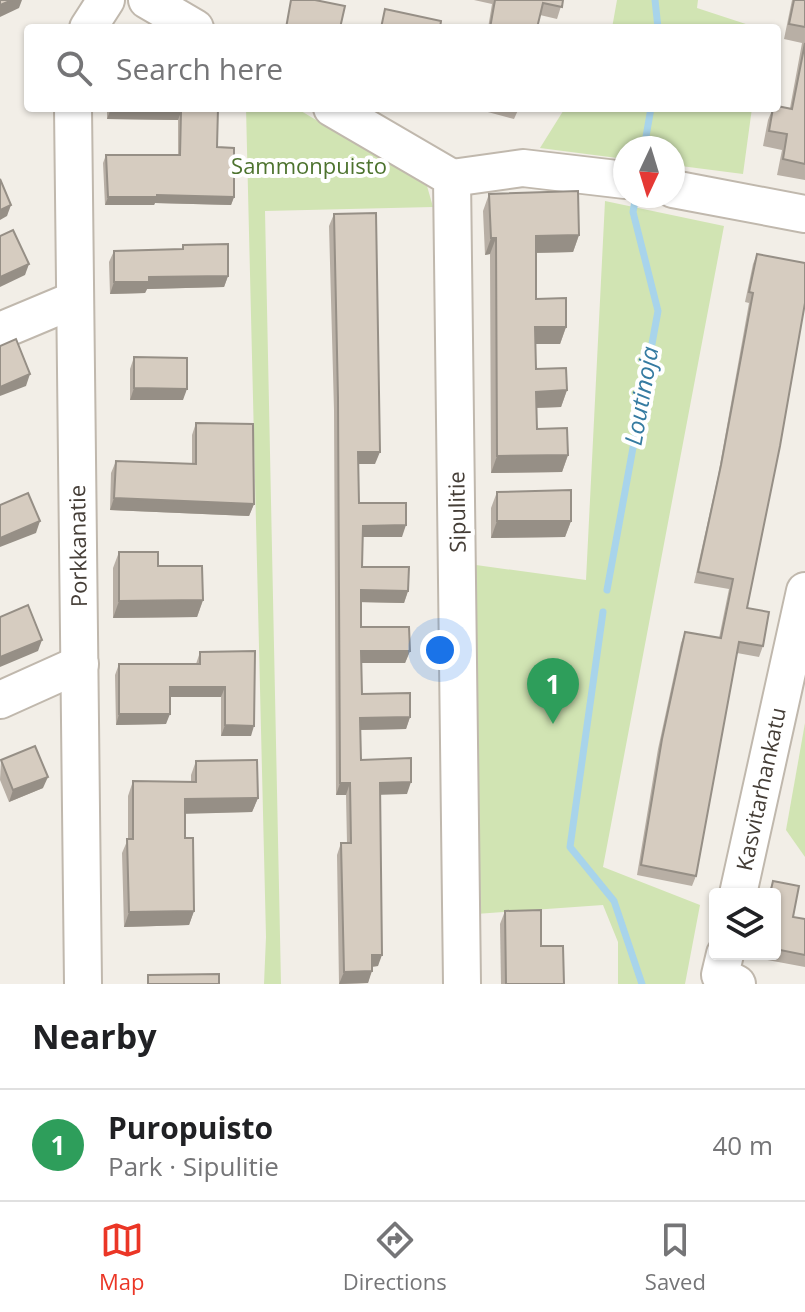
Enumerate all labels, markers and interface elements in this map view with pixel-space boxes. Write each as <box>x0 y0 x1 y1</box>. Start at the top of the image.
search box <box>24 24 781 112</box>
icon: search <box>52 46 96 90</box>
text: Search here <box>116 48 283 89</box>
north arrow <box>613 136 685 208</box>
park label: Sammonpuisto <box>231 150 387 180</box>
water label: Loutinoja <box>616 343 666 448</box>
street label: Sipulitie <box>440 471 472 553</box>
street label: Porkkanatie <box>61 485 93 607</box>
your location <box>420 630 460 670</box>
pin: 1 <box>527 658 579 724</box>
street label: Kasvitarhankatu <box>728 704 792 873</box>
map controls <box>709 888 781 960</box>
button: layers <box>709 888 781 960</box>
text: Nearby <box>32 1013 157 1059</box>
text: Puropuisto <box>108 1107 273 1148</box>
text: 1 <box>51 1127 65 1163</box>
text: 40 m <box>712 1127 773 1163</box>
text: Park · Sipulitie <box>108 1148 279 1184</box>
tab: Map <box>99 1218 145 1296</box>
tab: Directions <box>343 1218 447 1296</box>
tab: Saved <box>645 1218 706 1296</box>

